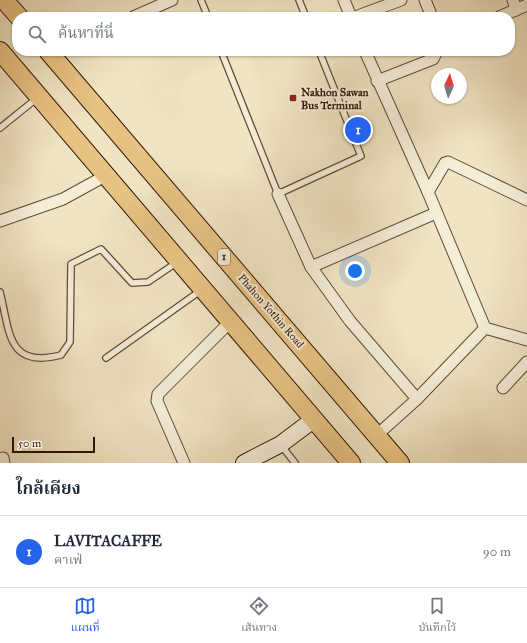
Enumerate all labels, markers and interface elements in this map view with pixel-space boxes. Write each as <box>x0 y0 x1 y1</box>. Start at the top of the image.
search box <box>12 12 515 56</box>
icon: search <box>26 23 48 45</box>
text: ค้นหาที่นี่ <box>58 24 114 42</box>
north arrow <box>431 68 467 104</box>
place label: Nakhon Sawan Bus Terminal <box>301 86 369 112</box>
marker: Nakhon Sawan Bus Terminal <box>288 93 298 103</box>
pin: 1 <box>345 115 371 145</box>
road number: 1 <box>218 249 230 265</box>
your location <box>345 261 365 281</box>
street label: Phahon Yothin Road <box>235 271 307 351</box>
scale bar <box>12 435 95 454</box>
text: 50 m <box>18 437 41 450</box>
text: ใกล้เคียง <box>16 478 81 499</box>
text: LAVITACAFFE <box>54 532 162 550</box>
text: 1 <box>26 544 32 560</box>
text: 90 m <box>483 544 511 560</box>
text: คาเฟ่ <box>54 552 82 568</box>
tab: แผนที่ <box>71 595 100 637</box>
tab: เส้นทาง <box>241 595 277 637</box>
tab: บันทึกไว้ <box>419 595 456 637</box>

